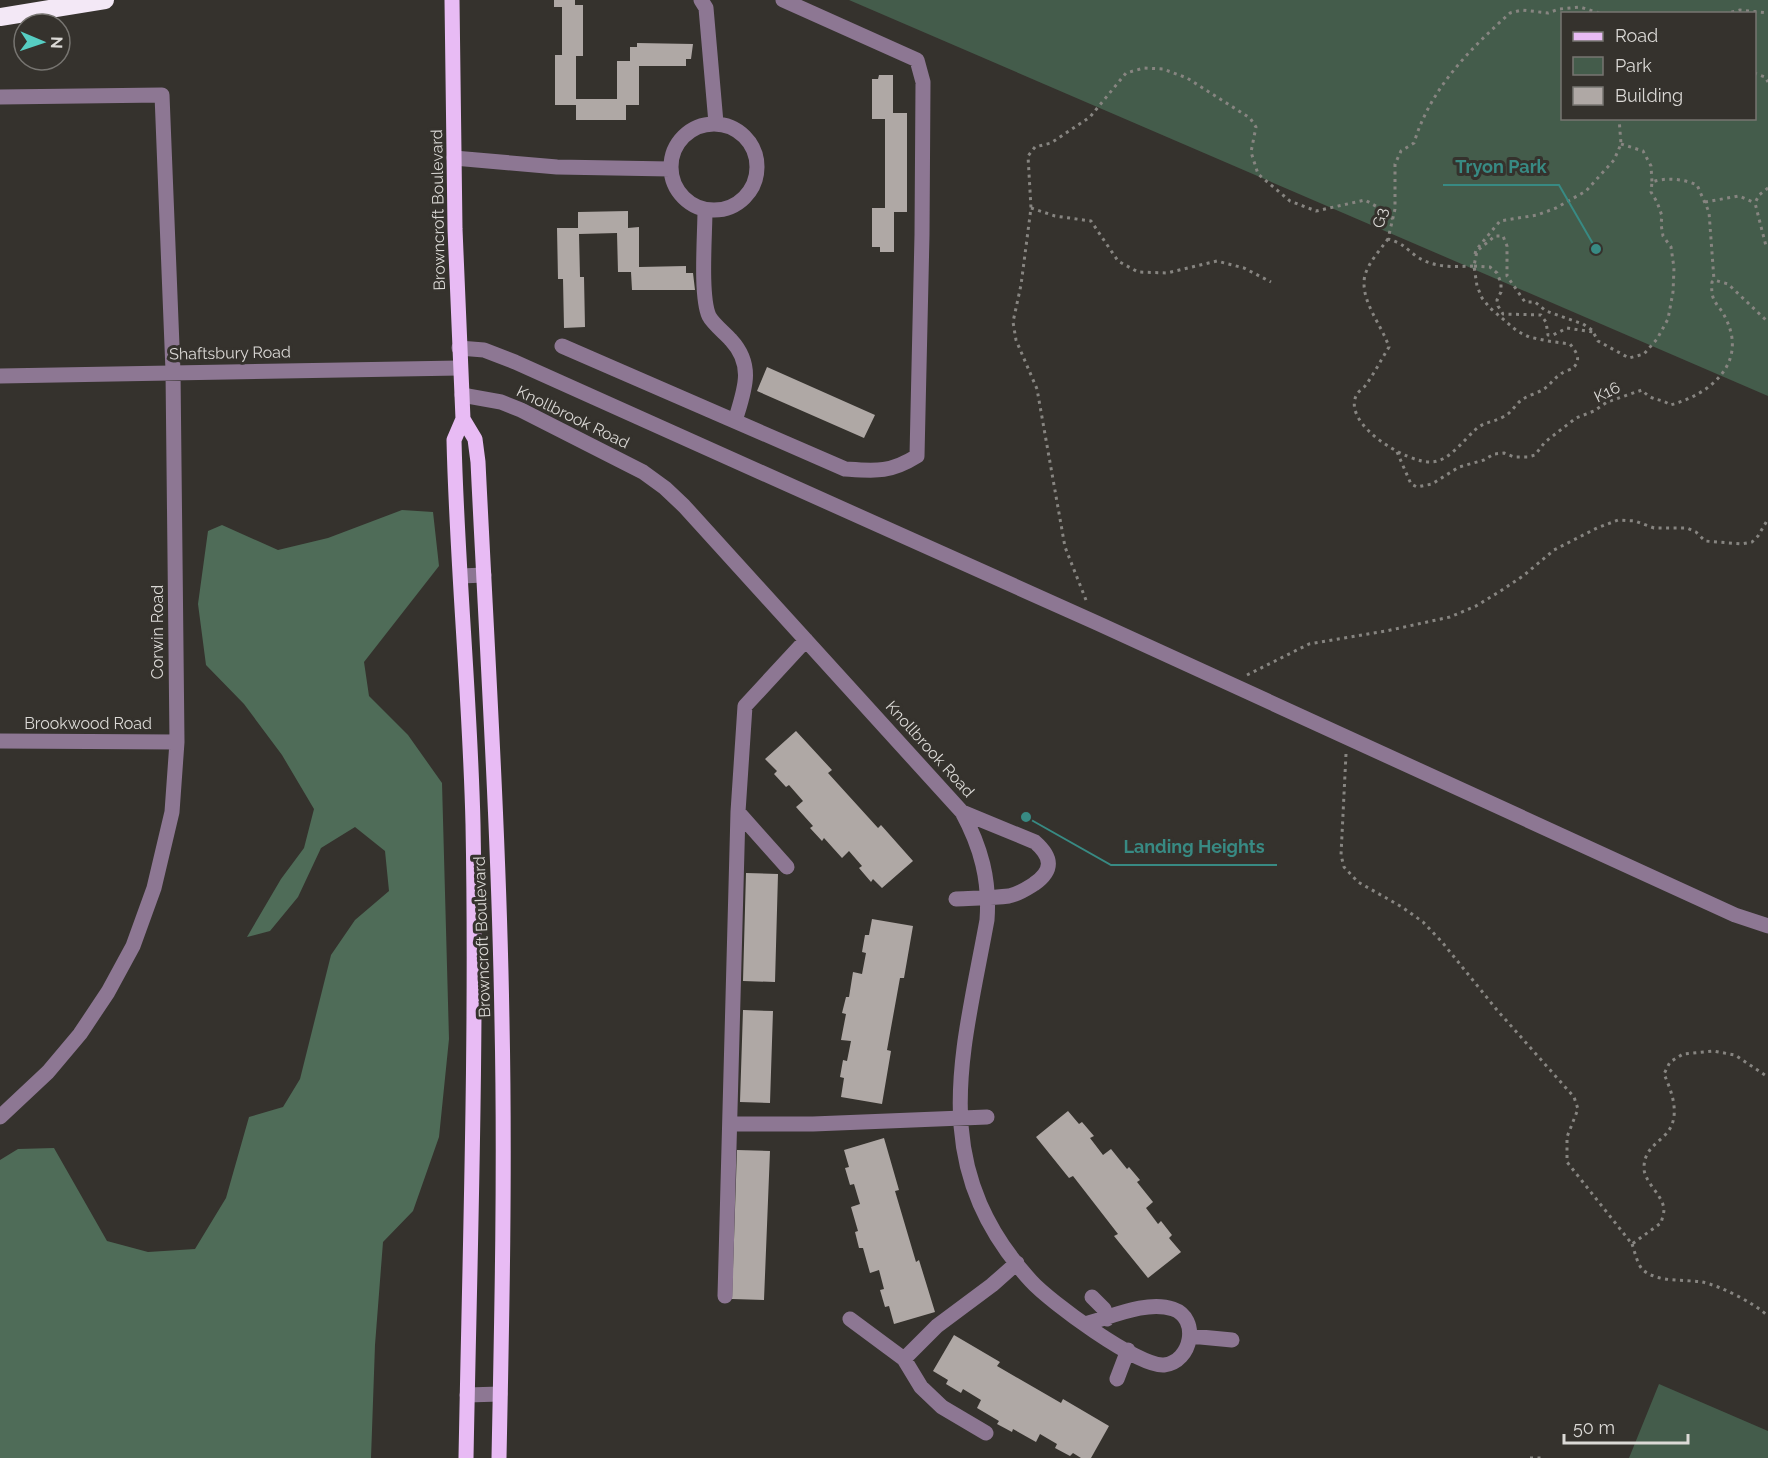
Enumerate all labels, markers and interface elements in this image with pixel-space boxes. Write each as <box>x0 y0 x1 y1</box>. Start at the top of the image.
north arrow <box>12 12 72 72</box>
legend <box>1561 12 1756 120</box>
text: Road <box>1615 25 1658 46</box>
text: N <box>47 36 66 49</box>
text: Park <box>1615 55 1652 76</box>
text: Building <box>1615 85 1683 106</box>
street label: Browncroft Boulevard <box>427 129 449 291</box>
callout: Tryon Park <box>1443 149 1559 185</box>
text: Tryon Park <box>1455 156 1548 177</box>
street label: G3 <box>1369 206 1391 230</box>
street label: Shaftsbury Road <box>169 342 291 364</box>
street label: K16 <box>1591 378 1623 406</box>
street label: Knollbrook Road <box>514 381 632 453</box>
street label: Corwin Road <box>148 585 167 679</box>
street label: Knollbrook Road <box>882 697 978 801</box>
street label: Brookwood Road <box>24 714 152 733</box>
callout: Landing Heights <box>1111 829 1277 865</box>
text: Landing Heights <box>1123 836 1265 857</box>
street label: Browncroft Boulevard <box>470 856 494 1018</box>
scale bar <box>1564 1407 1688 1445</box>
text: 50 m <box>1573 1417 1615 1438</box>

